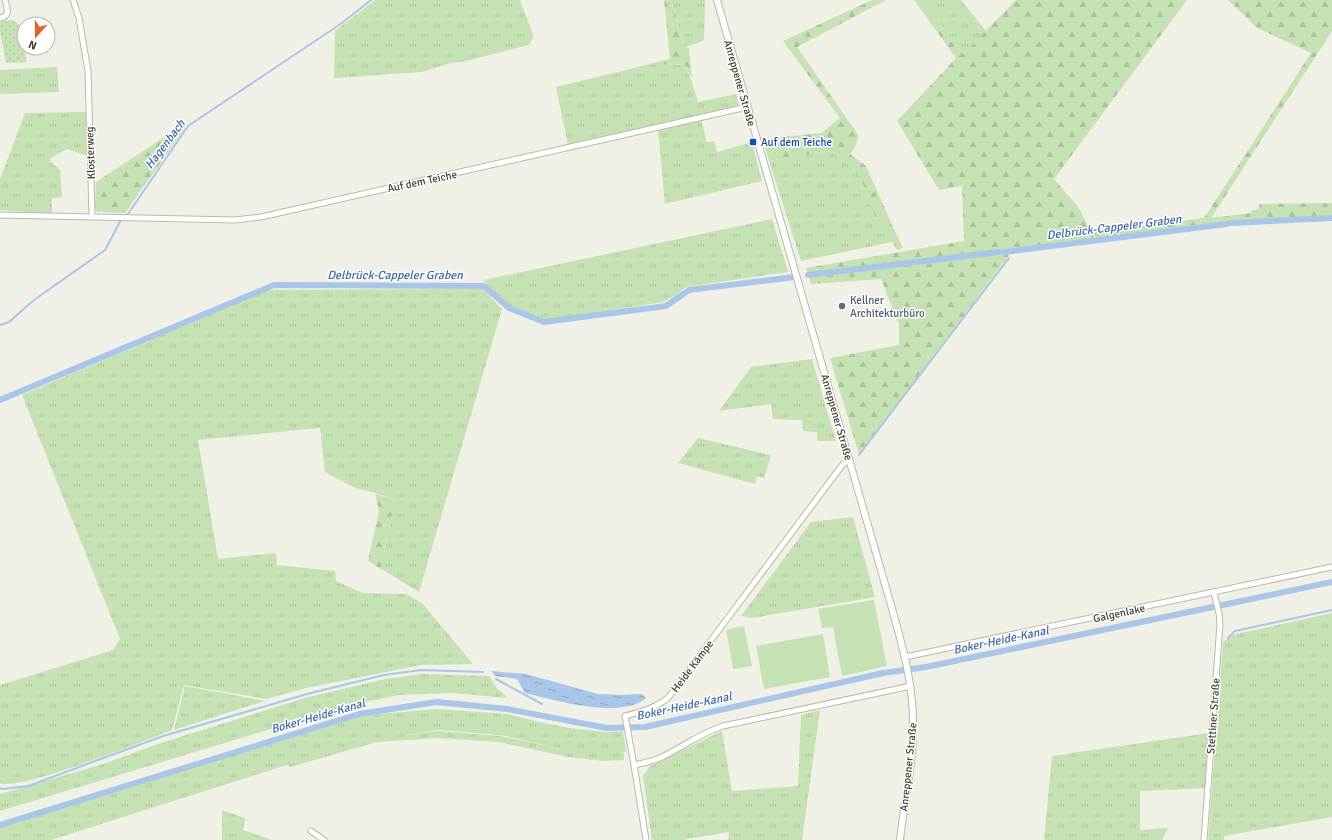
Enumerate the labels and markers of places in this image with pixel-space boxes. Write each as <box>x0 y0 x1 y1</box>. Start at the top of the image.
place label: Auf dem Teiche <box>761 136 832 149</box>
marker: Auf dem Teiche <box>748 137 758 147</box>
place label: Kellner Architekturbüro <box>850 294 925 320</box>
marker: Kellner Architekturbüro <box>837 301 847 311</box>

